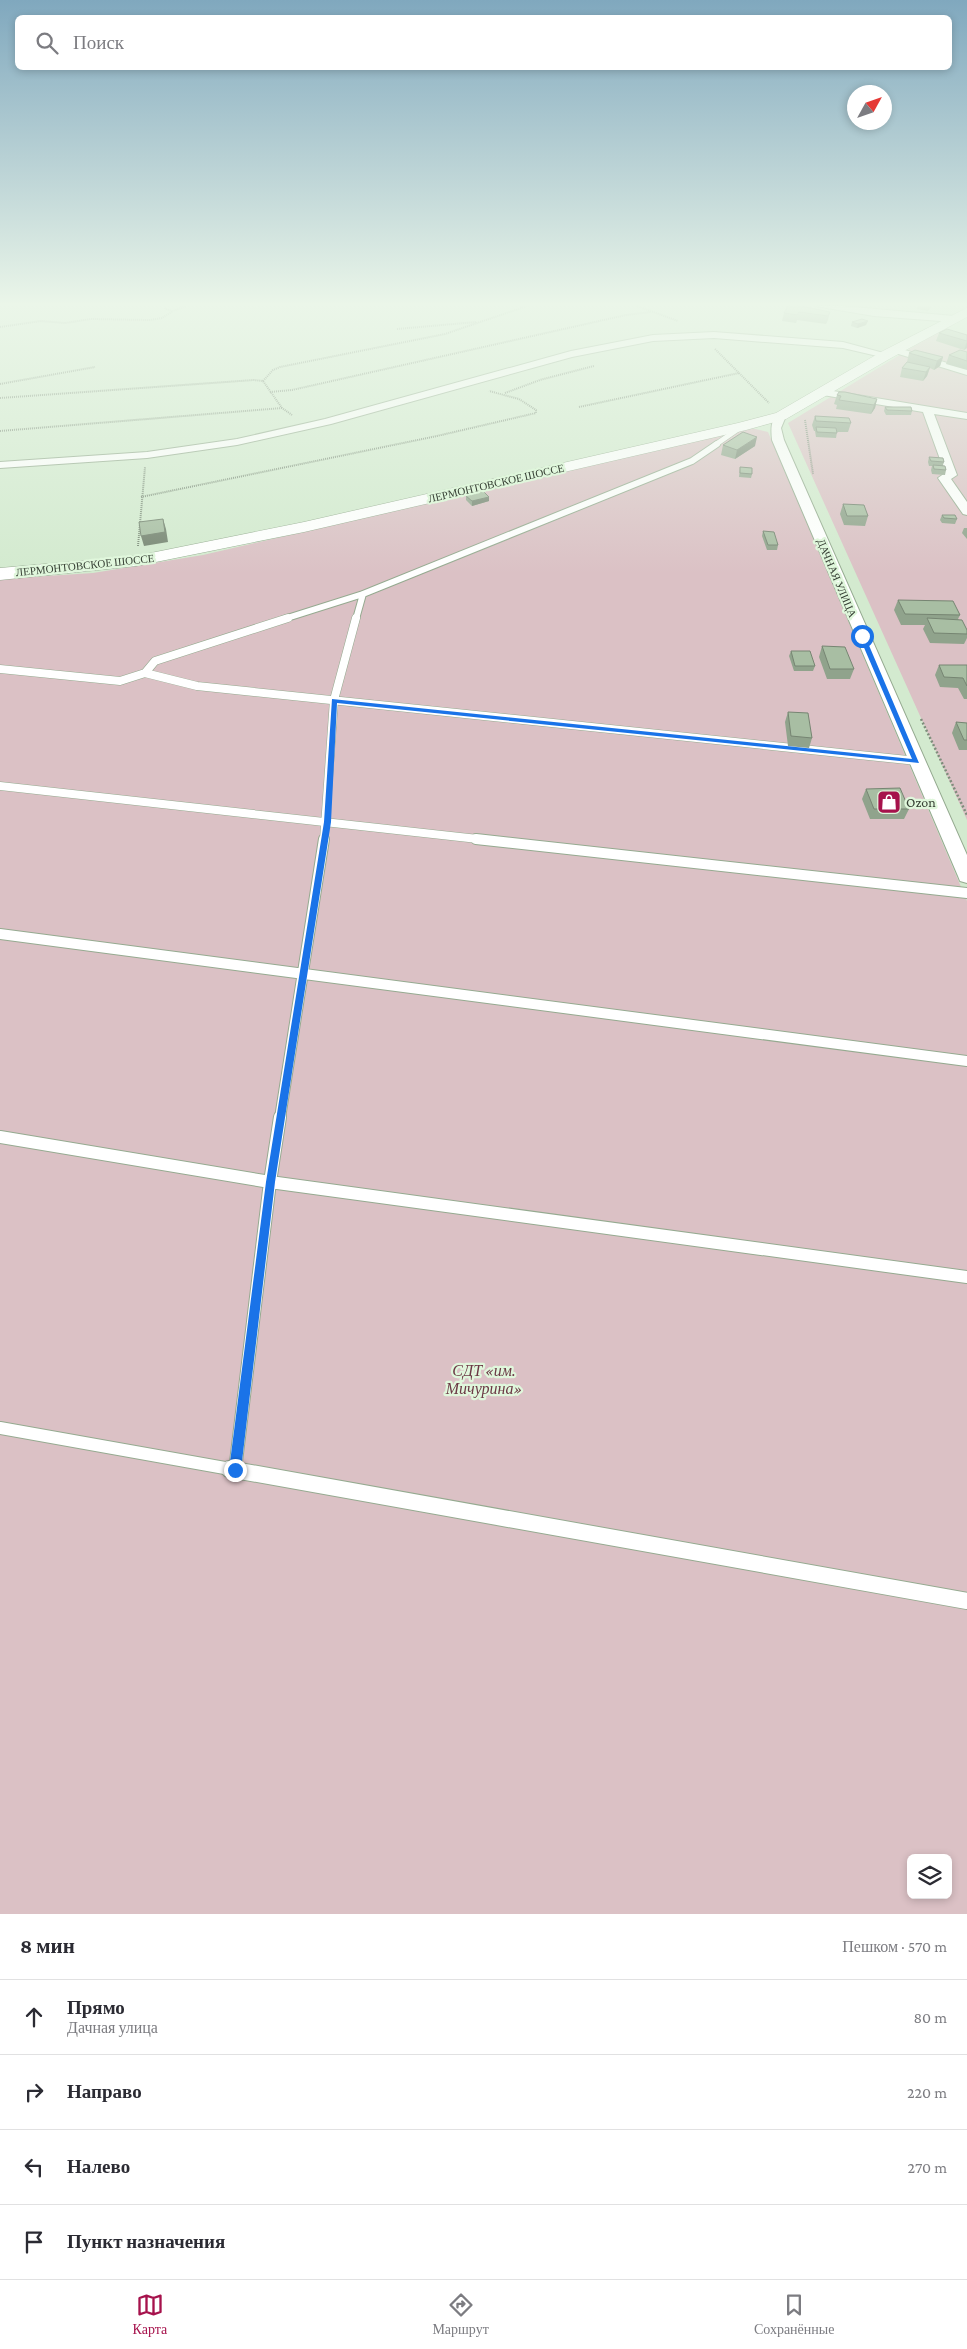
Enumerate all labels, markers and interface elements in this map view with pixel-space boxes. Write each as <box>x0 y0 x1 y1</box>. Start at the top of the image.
search box <box>15 15 952 70</box>
icon: search <box>33 29 61 57</box>
text: Поиск <box>73 32 124 53</box>
north arrow <box>847 85 892 130</box>
street label: ЛЕРМОНТОВСКОЕ ШОССЕ <box>427 461 566 505</box>
street label: ДАЧНАЯ УЛИЦА <box>815 537 859 619</box>
street label: ЛЕРМОНТОВСКОЕ ШОССЕ <box>15 552 155 578</box>
route start <box>851 625 874 648</box>
shop icon: Ozon <box>876 789 902 815</box>
place label: Ozon <box>906 794 936 810</box>
park label: СДТ «им. Мичурина» <box>445 1362 522 1398</box>
route end <box>224 1459 247 1482</box>
map controls <box>907 1854 952 1899</box>
button: layers <box>907 1854 952 1899</box>
text: 8 мин <box>20 1934 75 1958</box>
text: Пешком · 570 m <box>842 1938 947 1955</box>
text: Прямо <box>67 1997 125 2018</box>
icon: ahead <box>20 2003 48 2031</box>
text: 80 m <box>913 2009 947 2026</box>
text: Дачная улица <box>67 2019 158 2036</box>
icon: right <box>20 2078 48 2106</box>
text: Направо <box>67 2081 142 2102</box>
text: 220 m <box>907 2084 947 2101</box>
icon: left <box>20 2153 48 2181</box>
text: Налево <box>67 2156 130 2177</box>
text: 270 m <box>908 2159 947 2176</box>
icon: arrive <box>20 2228 48 2256</box>
text: Пункт назначения <box>67 2231 225 2252</box>
tab: Карта <box>133 2291 167 2338</box>
tab: Маршрут <box>432 2291 489 2338</box>
tab: Сохранённые <box>754 2291 834 2338</box>

